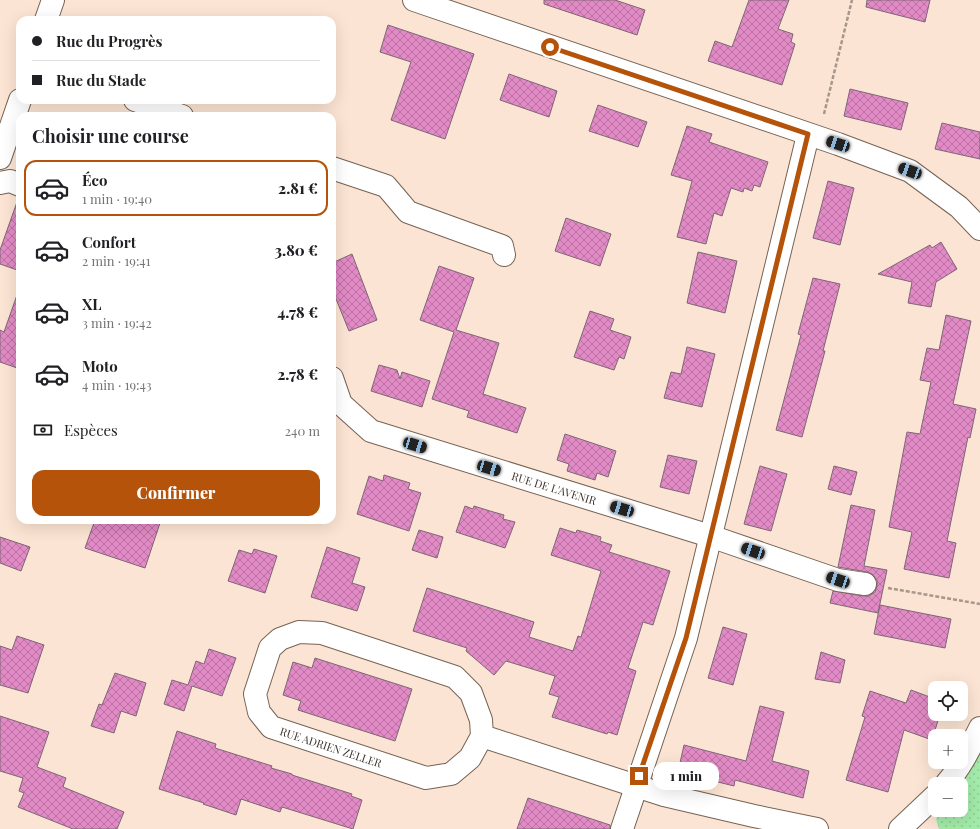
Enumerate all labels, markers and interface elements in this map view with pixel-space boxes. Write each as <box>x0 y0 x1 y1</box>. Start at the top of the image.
text: Rue du Progrès <box>56 31 163 51</box>
route start <box>541 38 559 56</box>
text: Rue du Stade <box>56 70 146 90</box>
text: Choisir une course <box>32 124 189 148</box>
car <box>825 135 851 153</box>
car <box>897 161 923 181</box>
icon: car <box>34 170 70 206</box>
text: Éco <box>82 170 107 190</box>
text: 2.81 € <box>278 178 318 198</box>
text: 1 min · 19:40 <box>82 190 152 207</box>
icon: car <box>34 232 70 268</box>
text: Confort <box>82 232 136 252</box>
text: 3.80 € <box>275 240 318 260</box>
text: 2 min · 19:41 <box>82 252 151 269</box>
icon: car <box>34 294 70 330</box>
text: XL <box>82 294 102 314</box>
text: 4.78 € <box>277 302 318 322</box>
text: 3 min · 19:42 <box>82 314 152 331</box>
icon: car <box>34 356 70 392</box>
text: Moto <box>82 356 118 376</box>
text: 2.78 € <box>277 364 318 384</box>
text: 4 min · 19:43 <box>82 376 152 393</box>
icon: cash <box>32 419 54 441</box>
text: Espèces <box>64 420 118 440</box>
text: 240 m <box>285 422 320 439</box>
car <box>402 436 428 454</box>
car <box>476 459 502 477</box>
street label: RUE DE L'AVENIR <box>510 468 599 508</box>
button: Confirmer <box>32 470 320 516</box>
car <box>609 500 635 518</box>
car <box>740 541 766 561</box>
car <box>825 570 851 590</box>
map controls <box>928 681 968 817</box>
button: locate <box>928 681 968 721</box>
street label: RUE ADRIEN ZELLER <box>278 723 385 771</box>
button: + <box>928 729 968 769</box>
callout: 1 min <box>653 762 719 790</box>
route end <box>630 767 648 785</box>
text: 1 min <box>670 767 702 784</box>
button: − <box>928 777 968 817</box>

